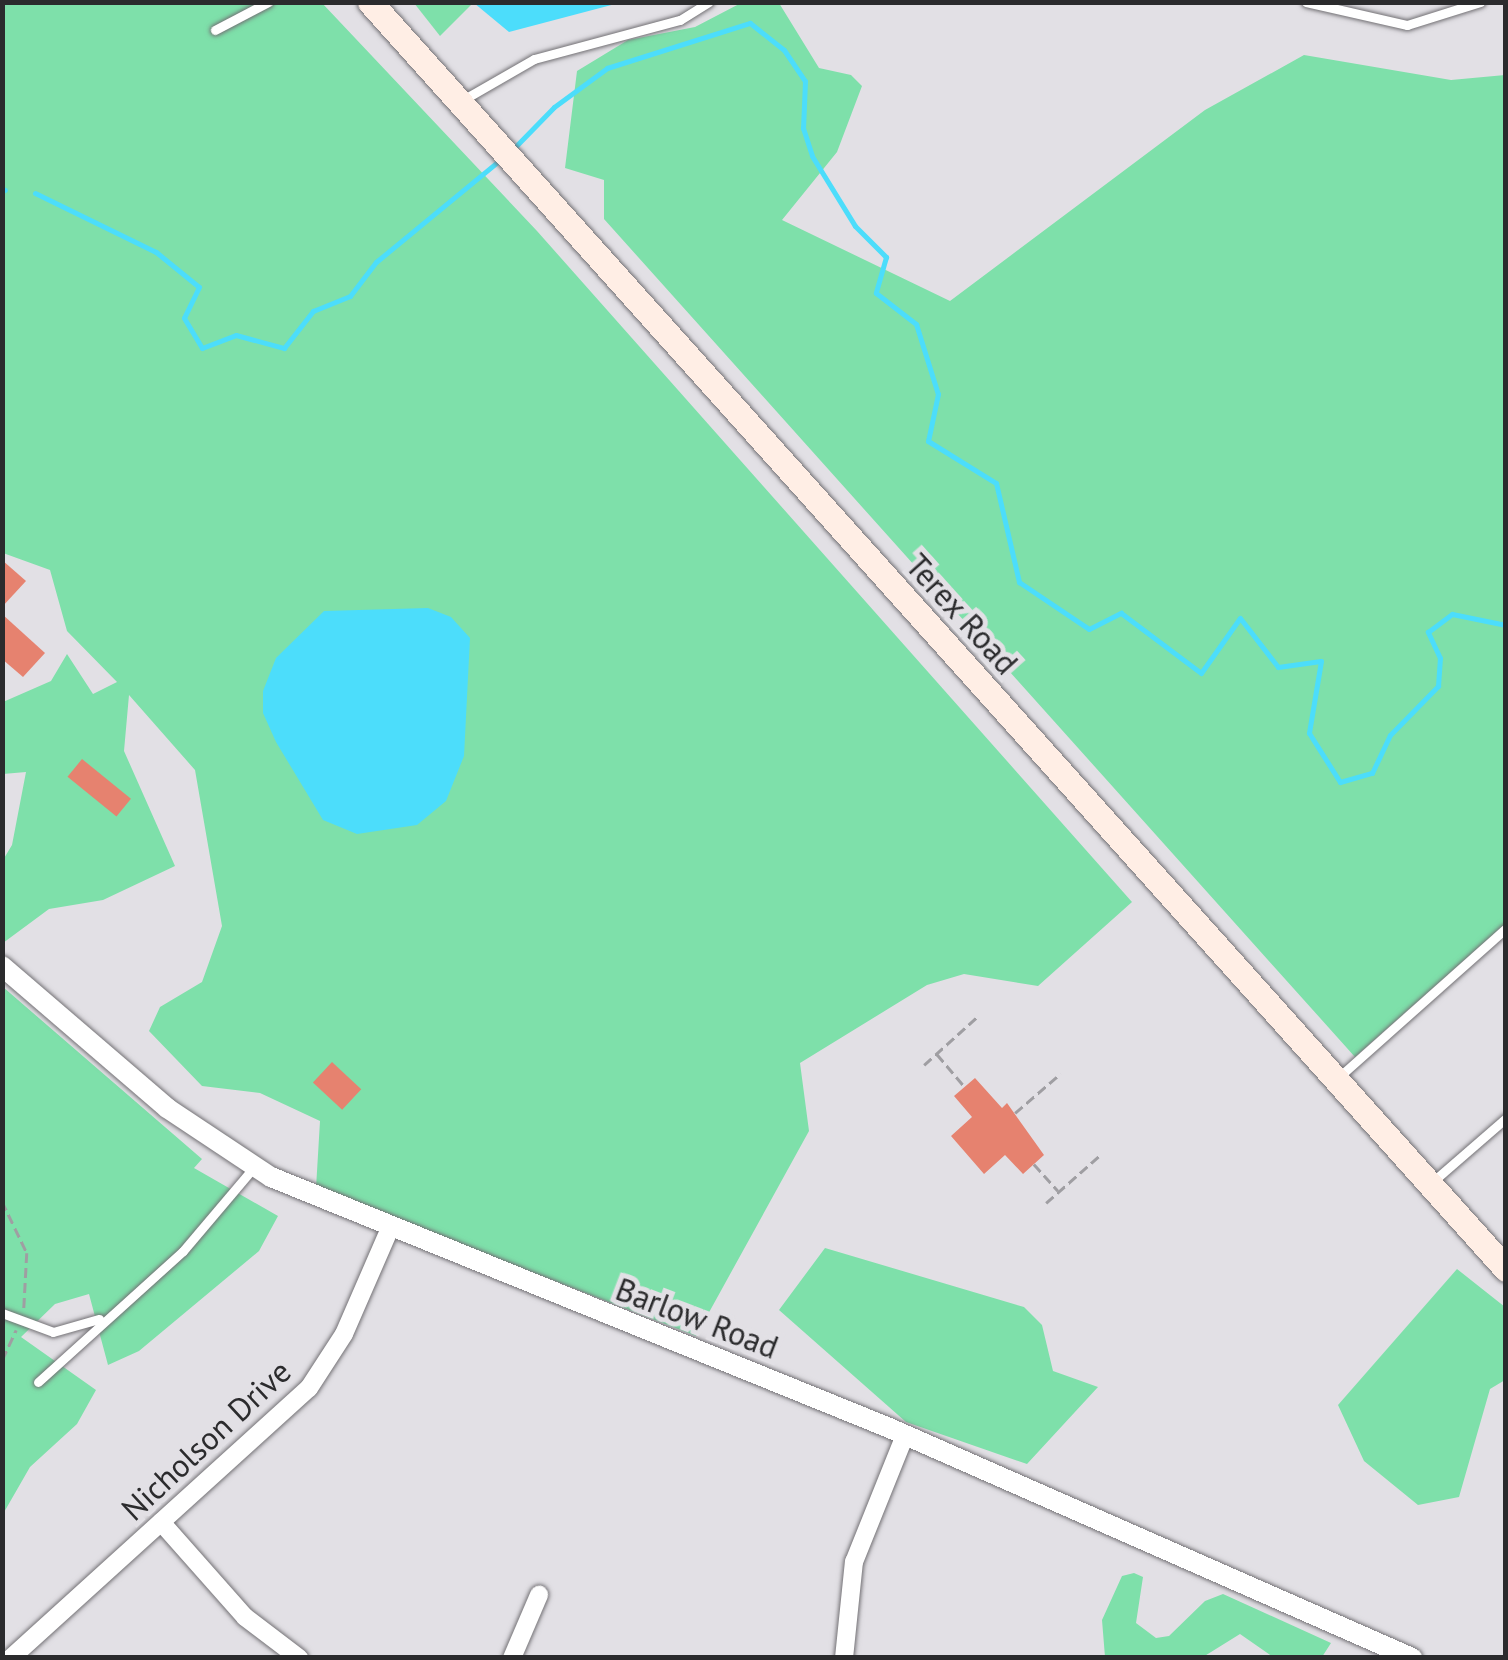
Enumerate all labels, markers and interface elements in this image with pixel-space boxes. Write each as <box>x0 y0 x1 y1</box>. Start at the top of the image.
street label: Terex Road <box>898 546 1026 682</box>
street label: Barlow Road <box>610 1269 784 1367</box>
street label: Nicholson Drive <box>114 1352 298 1528</box>

